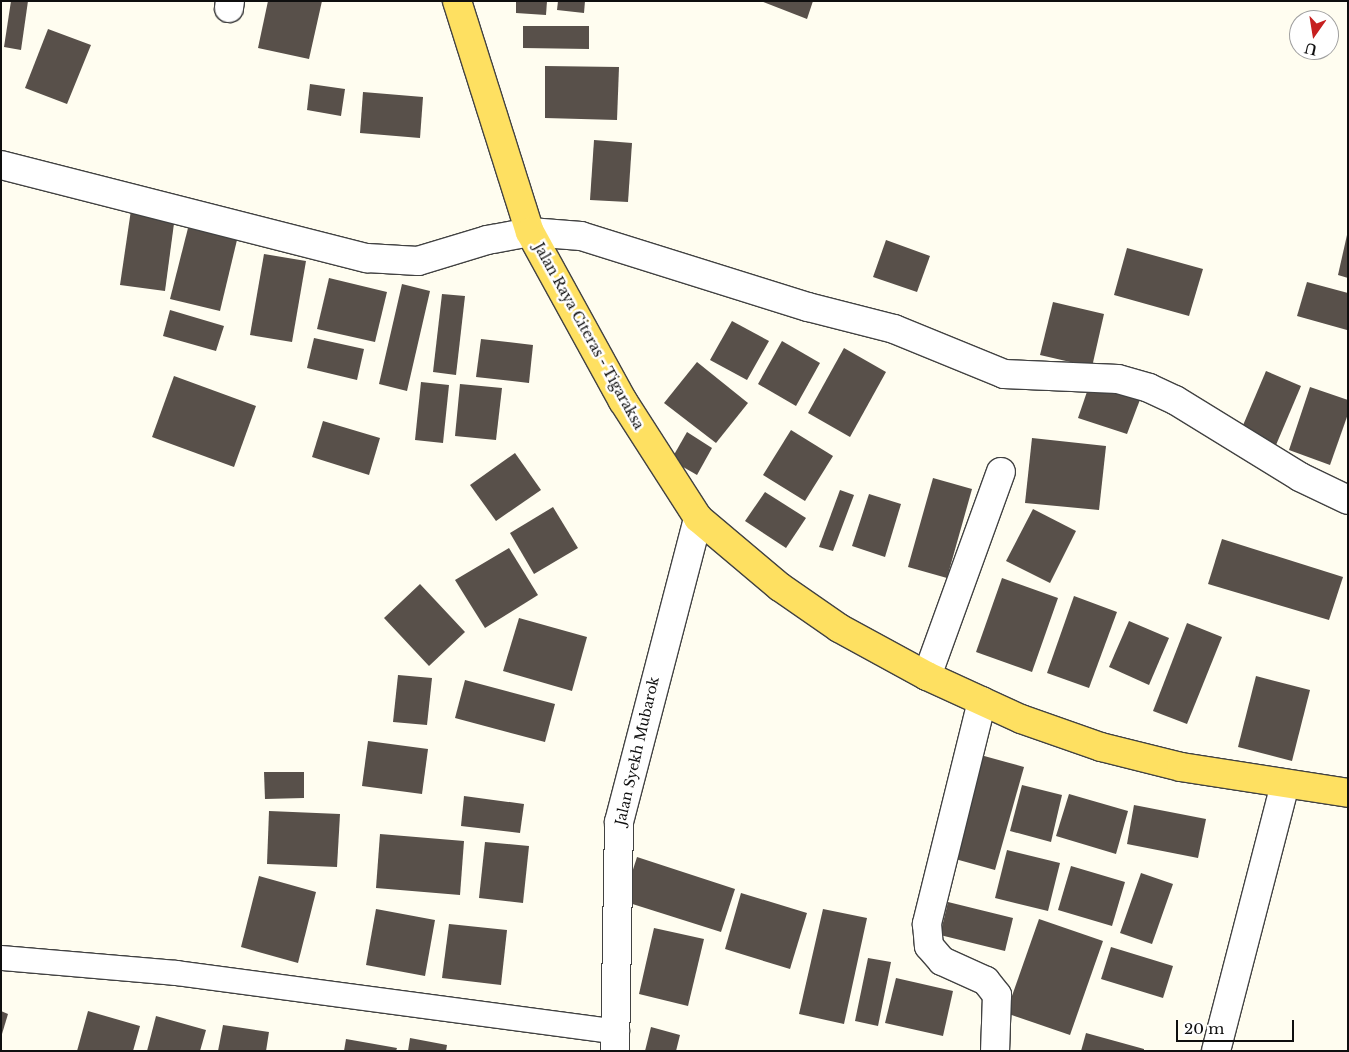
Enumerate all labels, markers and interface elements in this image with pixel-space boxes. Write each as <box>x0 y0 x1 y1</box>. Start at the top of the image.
north arrow <box>1289 10 1339 60</box>
text: U <box>1303 38 1319 59</box>
street label: Jalan Raya Citeras - Tigaraksa <box>530 239 648 433</box>
street label: Jalan Syekh Mubarok <box>612 675 662 827</box>
scale bar <box>1179 1010 1296 1042</box>
text: 20 m <box>1184 1019 1224 1038</box>

